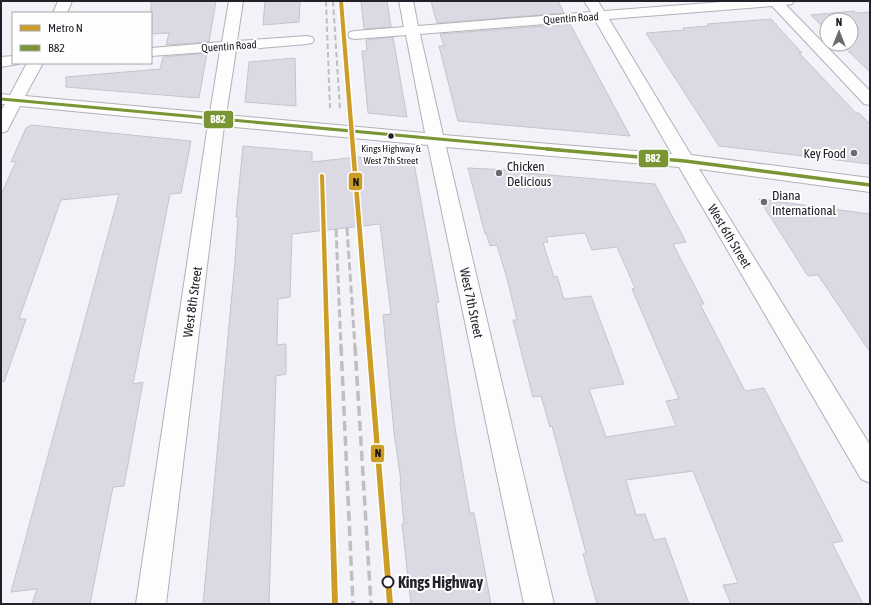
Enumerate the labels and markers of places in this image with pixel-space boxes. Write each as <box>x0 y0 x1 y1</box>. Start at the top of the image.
marker: Kings Highway & West 7th Street <box>386 131 396 141</box>
place label: Kings Highway & West 7th Street <box>361 143 422 166</box>
place label: Key Food <box>804 146 846 161</box>
marker: Key Food <box>849 148 859 158</box>
place label: Chicken Delicious <box>507 159 552 189</box>
marker: Chicken Delicious <box>494 168 504 178</box>
place label: Diana International <box>772 188 837 218</box>
marker: Diana International <box>759 197 769 207</box>
place label: Kings Highway <box>398 573 483 591</box>
marker: Kings Highway <box>381 575 395 589</box>

